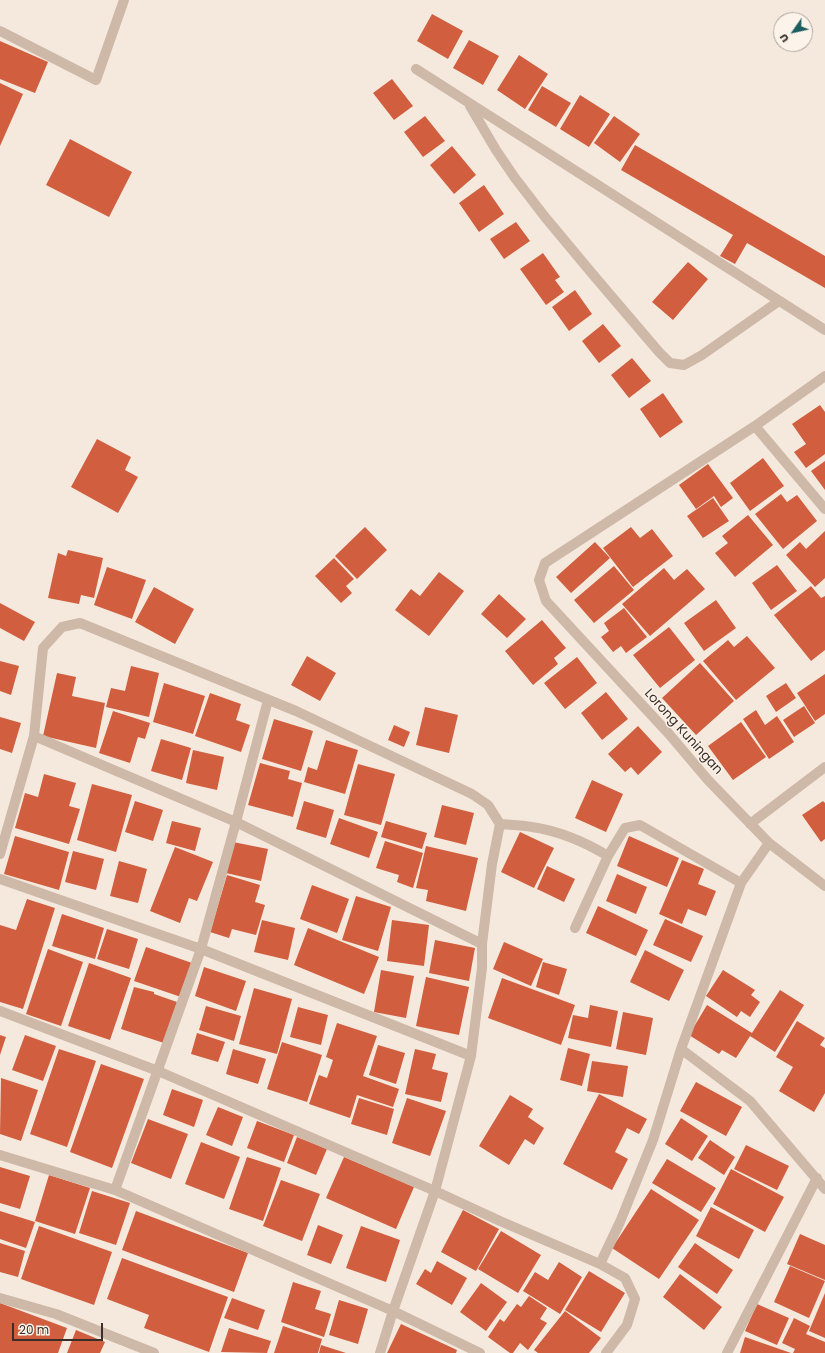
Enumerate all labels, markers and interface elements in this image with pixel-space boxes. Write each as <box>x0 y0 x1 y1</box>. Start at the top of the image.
north arrow <box>773 12 813 52</box>
text: U <box>775 30 793 46</box>
street label: Lorong Kuningan <box>641 686 725 778</box>
scale bar <box>14 1315 105 1341</box>
text: 20 m <box>19 1321 49 1338</box>

